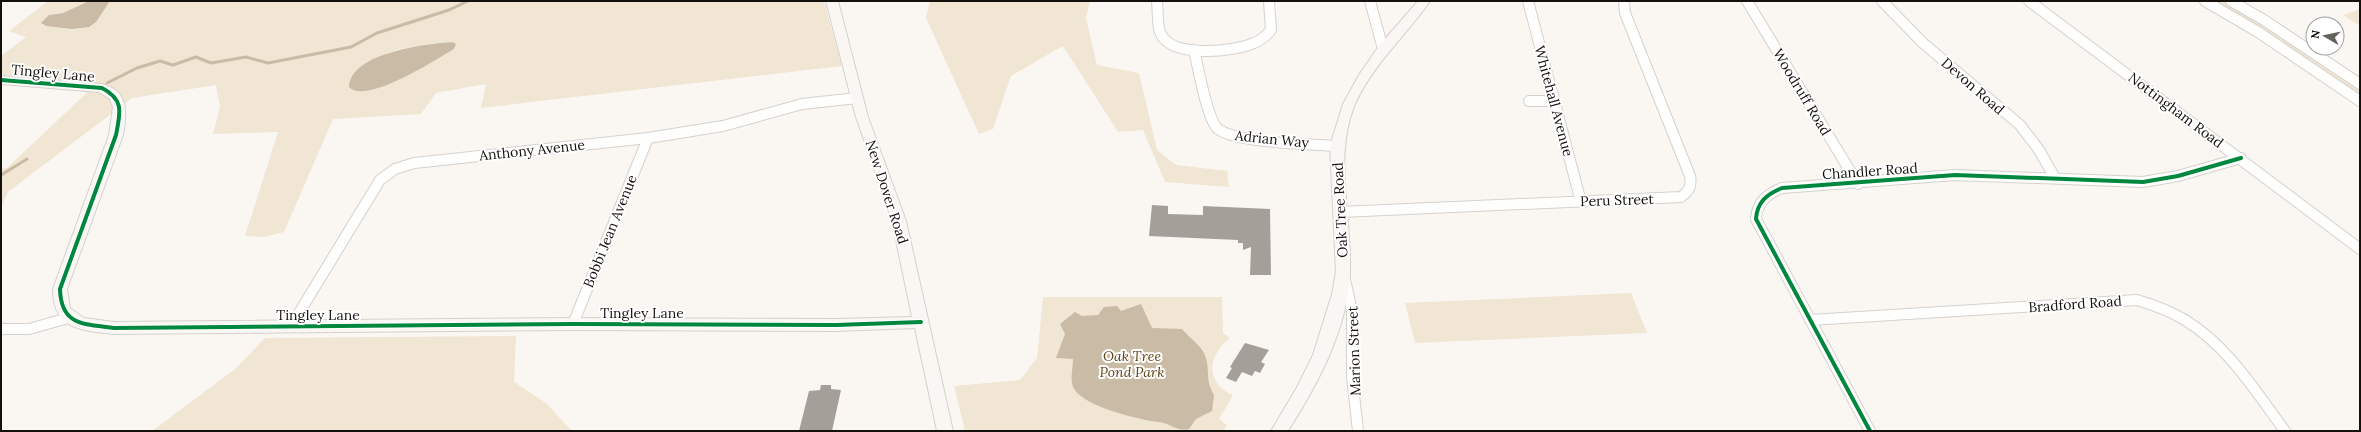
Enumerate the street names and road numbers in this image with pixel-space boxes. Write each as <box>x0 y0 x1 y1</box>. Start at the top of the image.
street label: Whitehall Avenue <box>1531 44 1578 159</box>
street label: Woodruff Road <box>1769 45 1835 139</box>
street label: Devon Road <box>1938 54 2008 118</box>
street label: Tingley Lane <box>11 60 96 86</box>
street label: Nottingham Road <box>2125 68 2227 152</box>
street label: Adrian Way <box>1233 126 1311 152</box>
street label: Anthony Avenue <box>477 135 586 165</box>
street label: New Dover Road <box>862 138 912 246</box>
street label: Chandler Road <box>1822 159 1918 183</box>
street label: Oak Tree Road <box>1329 162 1351 258</box>
street label: Bobbi Jean Avenue <box>579 171 641 290</box>
street label: Peru Street <box>1580 190 1655 210</box>
street label: Bradford Road <box>2028 292 2122 316</box>
street label: Tingley Lane <box>600 304 684 322</box>
street label: Marion Street <box>1343 305 1365 396</box>
street label: Tingley Lane <box>276 306 360 324</box>

